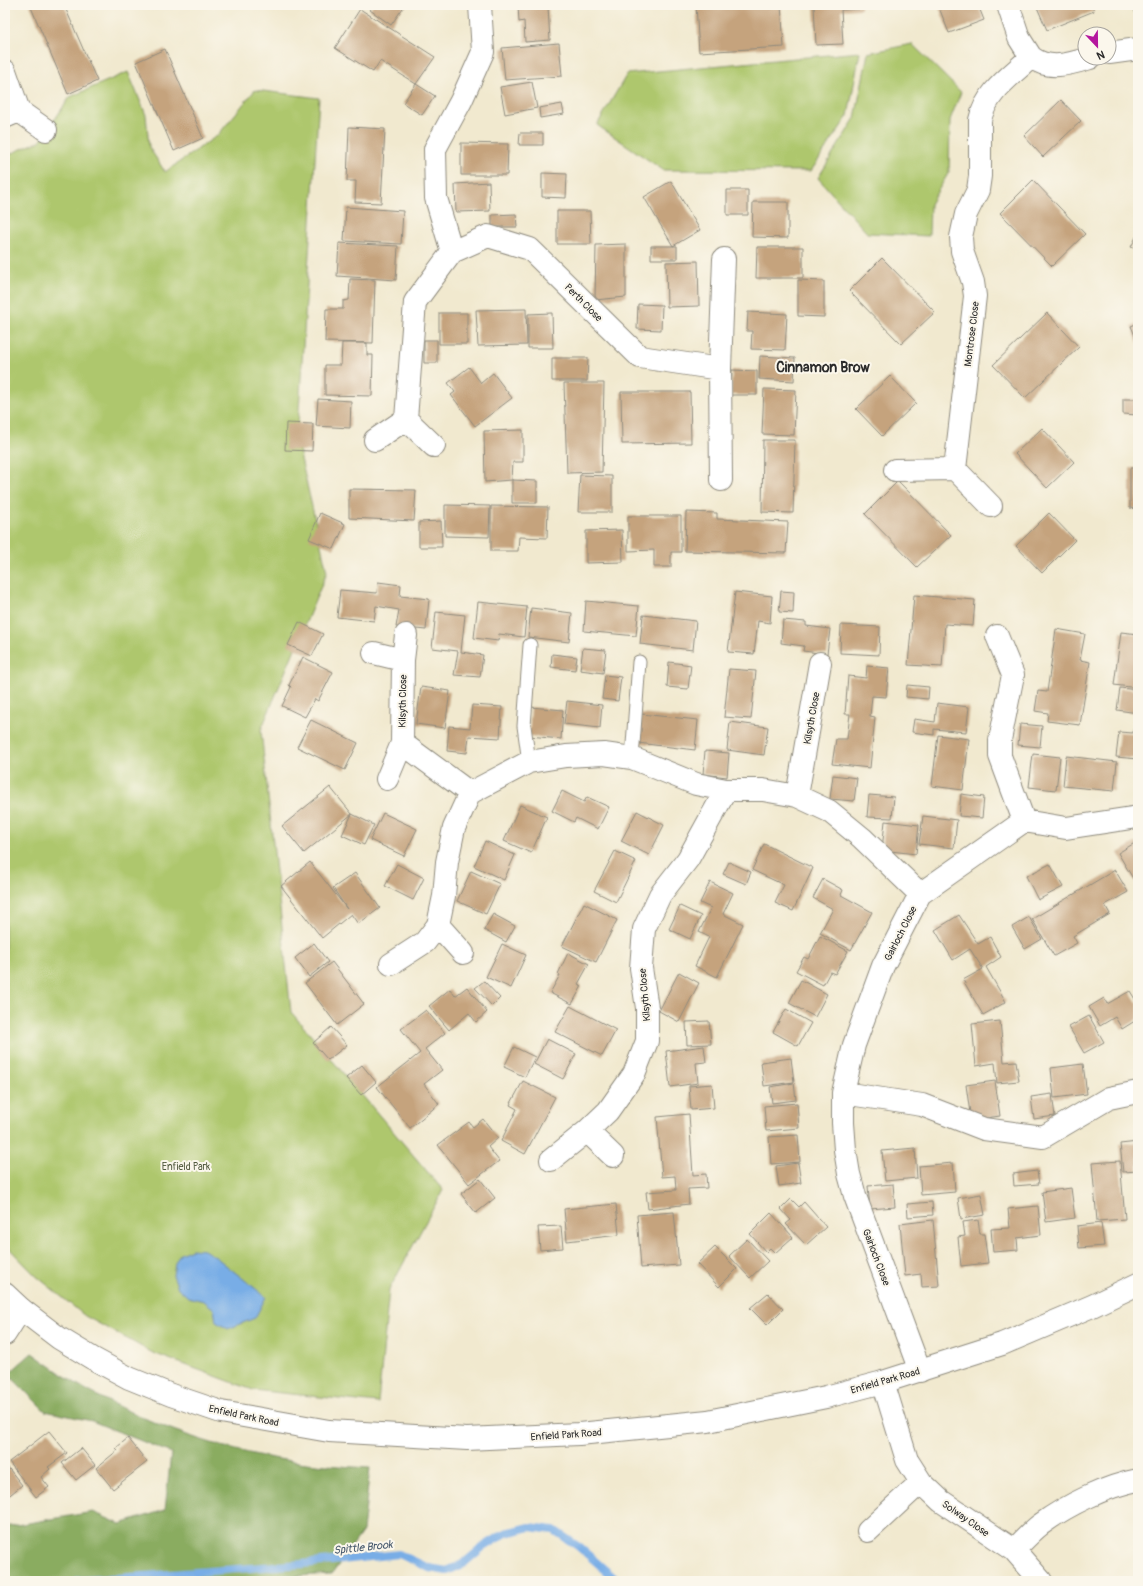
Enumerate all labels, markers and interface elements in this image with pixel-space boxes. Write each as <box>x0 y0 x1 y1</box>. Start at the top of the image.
north arrow <box>1077 26 1117 66</box>
text: N <box>1094 47 1106 62</box>
street label: Perth Close <box>562 281 605 324</box>
street label: Montrose Close <box>962 301 982 367</box>
district label: Cinnamon Brow <box>776 359 870 376</box>
street label: Kilsyth Close <box>397 674 409 728</box>
street label: Kilsyth Close <box>801 691 823 745</box>
street label: Gairloch Close <box>882 904 920 963</box>
street label: Kilsyth Close <box>637 968 653 1022</box>
park label: Enfield Park <box>162 1161 211 1173</box>
street label: Gairloch Close <box>860 1227 892 1287</box>
street label: Enfield Park Road <box>849 1365 921 1397</box>
street label: Enfield Park Road <box>208 1403 280 1429</box>
street label: Enfield Park Road <box>530 1427 602 1443</box>
street label: Solway Close <box>940 1498 991 1539</box>
water label: Spittle Brook <box>333 1538 395 1557</box>

